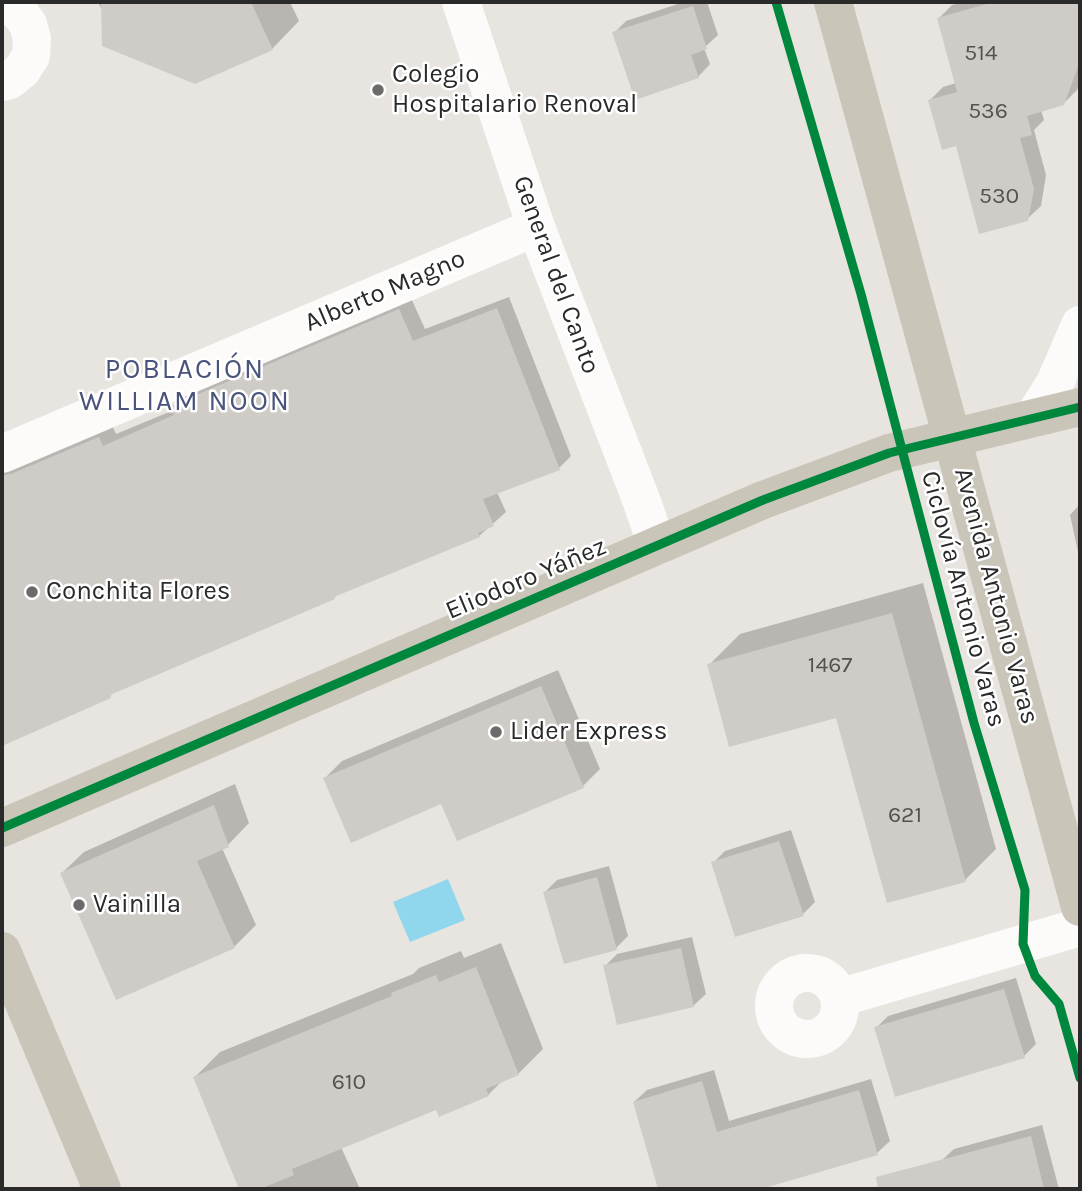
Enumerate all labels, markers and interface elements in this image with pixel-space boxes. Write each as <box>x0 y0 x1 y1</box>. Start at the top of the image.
house number: 514 <box>964 39 998 67</box>
place label: Colegio Hospitalario Renoval <box>392 59 637 120</box>
marker: Colegio Hospitalario Renoval <box>370 82 386 98</box>
house number: 536 <box>968 97 1008 125</box>
street label: General del Canto <box>506 172 606 378</box>
house number: 530 <box>979 182 1019 210</box>
street label: Alberto Magno <box>300 243 470 339</box>
district label: POBLACIÓN WILLIAM NOON <box>81 353 289 419</box>
street label: Avenida Antonio Varas <box>947 464 1045 728</box>
street label: Ciclovía Antonio Varas <box>914 468 1012 730</box>
street label: Eliodoro Yáñez <box>441 531 611 627</box>
place label: Conchita Flores <box>46 576 230 608</box>
marker: Conchita Flores <box>24 584 40 600</box>
house number: 1467 <box>808 651 852 679</box>
place label: Lider Express <box>510 716 667 748</box>
marker: Lider Express <box>488 724 504 740</box>
house number: 621 <box>888 801 922 829</box>
place label: Vainilla <box>93 889 181 921</box>
marker: Vainilla <box>71 897 87 913</box>
house number: 610 <box>332 1068 366 1096</box>

